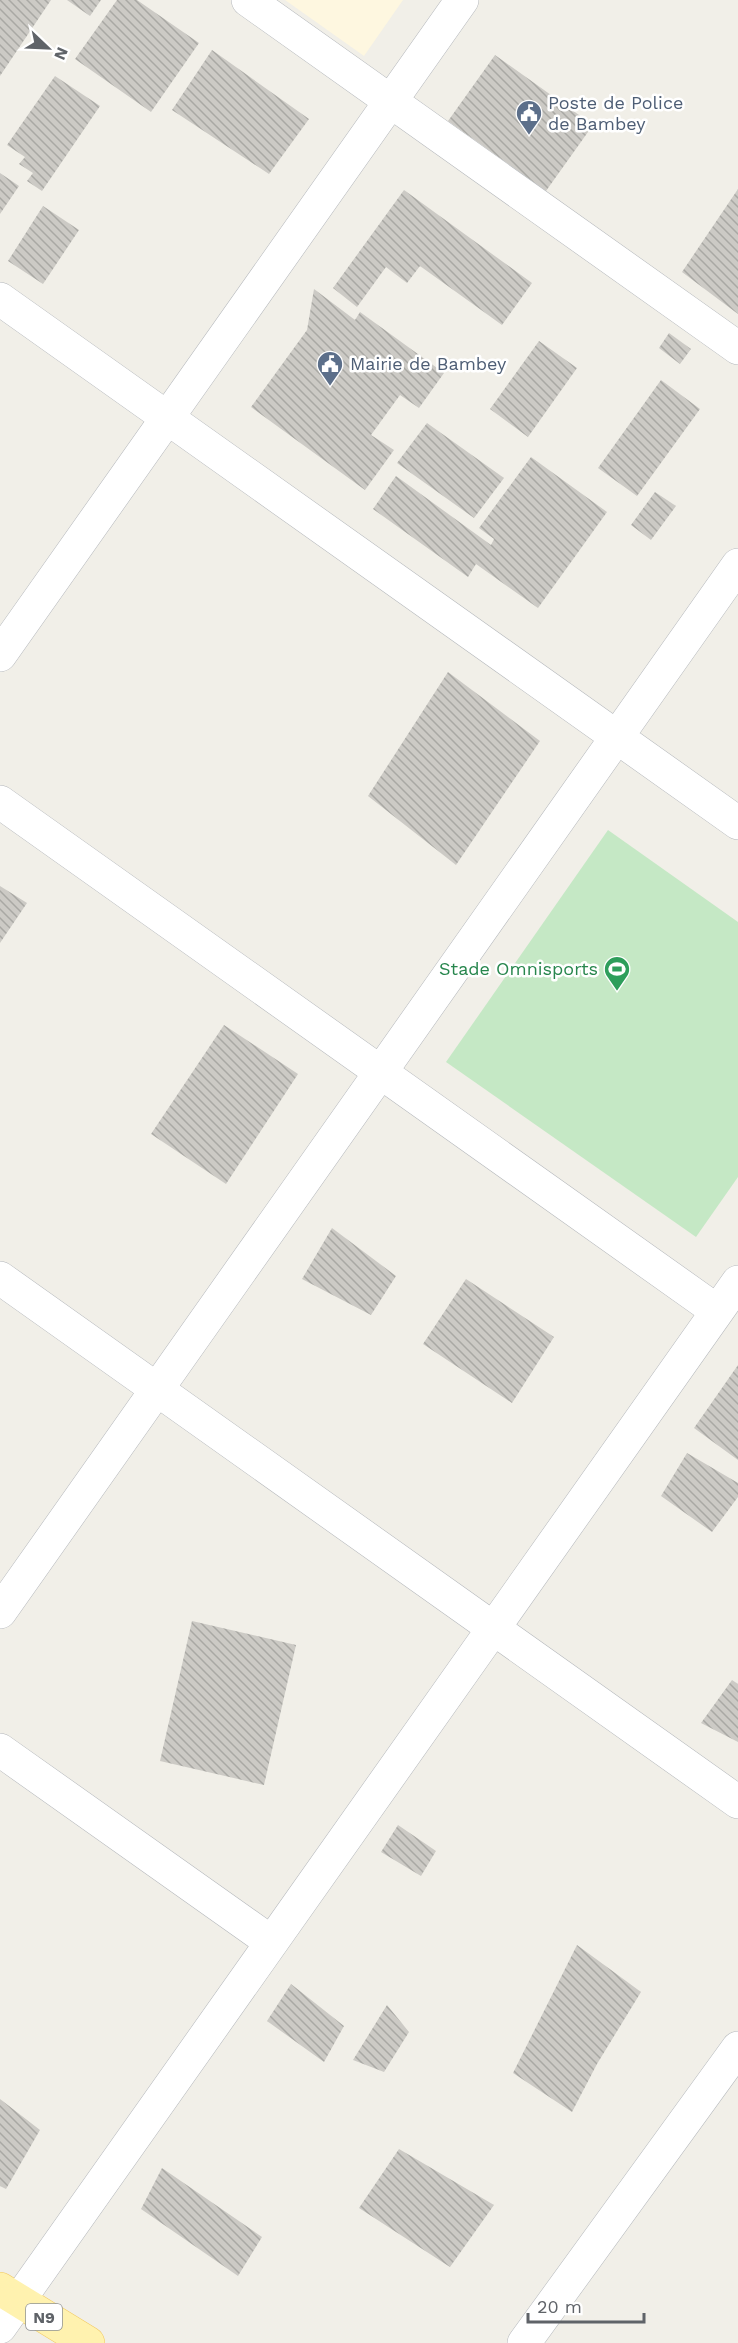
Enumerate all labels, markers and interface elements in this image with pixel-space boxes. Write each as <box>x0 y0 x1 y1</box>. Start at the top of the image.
north arrow <box>18 18 78 78</box>
text: N <box>50 44 72 63</box>
place label: Poste de Police de Bambey <box>548 92 683 134</box>
public building icon: Poste de Police de Bambey <box>514 98 544 136</box>
public building icon: Mairie de Bambey <box>315 349 345 387</box>
place label: Mairie de Bambey <box>350 353 507 374</box>
sports icon: Stade Omnisports <box>602 954 632 992</box>
place label: Stade Omnisports <box>439 958 598 979</box>
scale bar <box>528 2286 644 2324</box>
text: 20 m <box>537 2296 582 2317</box>
road number: N9 <box>26 2304 62 2330</box>

